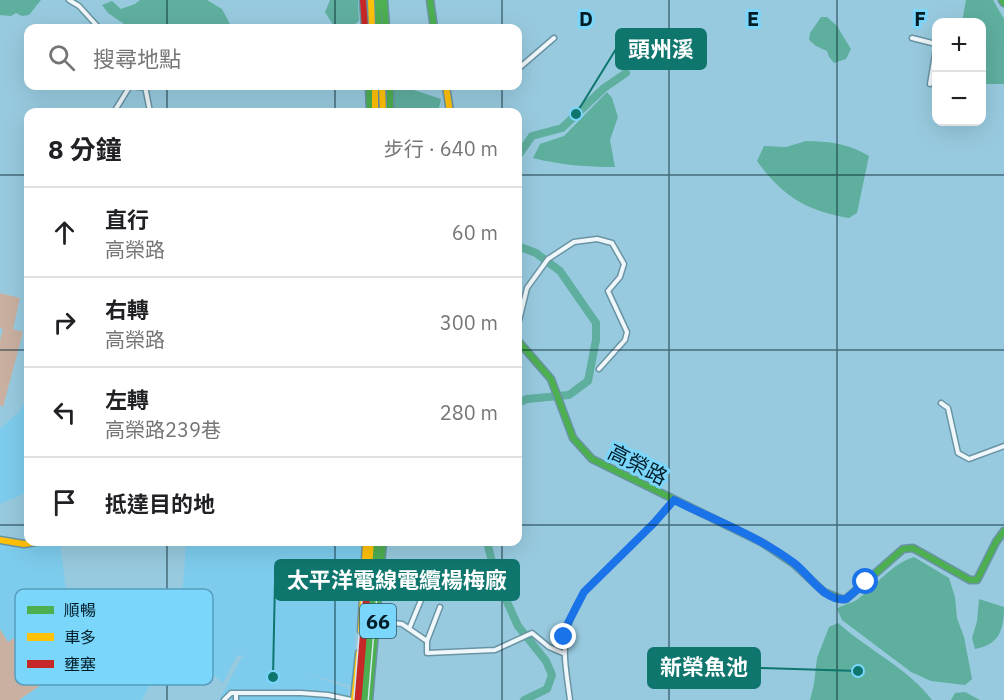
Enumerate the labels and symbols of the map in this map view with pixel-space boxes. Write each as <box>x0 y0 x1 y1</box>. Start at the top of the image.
text: D <box>579 5 593 32</box>
text: E <box>747 5 759 32</box>
text: F <box>914 5 926 32</box>
callout: 頭州溪 <box>616 29 706 69</box>
text: 頭州溪 <box>628 34 694 63</box>
street label: 高榮路 <box>604 437 672 491</box>
callout: 太平洋電線電纜楊梅廠 <box>275 560 519 600</box>
text: 太平洋電線電纜楊梅廠 <box>287 565 507 594</box>
route start <box>852 568 878 594</box>
legend <box>15 589 213 685</box>
text: 順暢 <box>64 600 96 620</box>
road number: 66 <box>360 604 396 638</box>
route end <box>550 623 576 649</box>
text: 車多 <box>64 627 96 647</box>
callout: 新榮魚池 <box>648 648 760 688</box>
text: 新榮魚池 <box>660 652 748 681</box>
text: 壅塞 <box>64 654 96 674</box>

